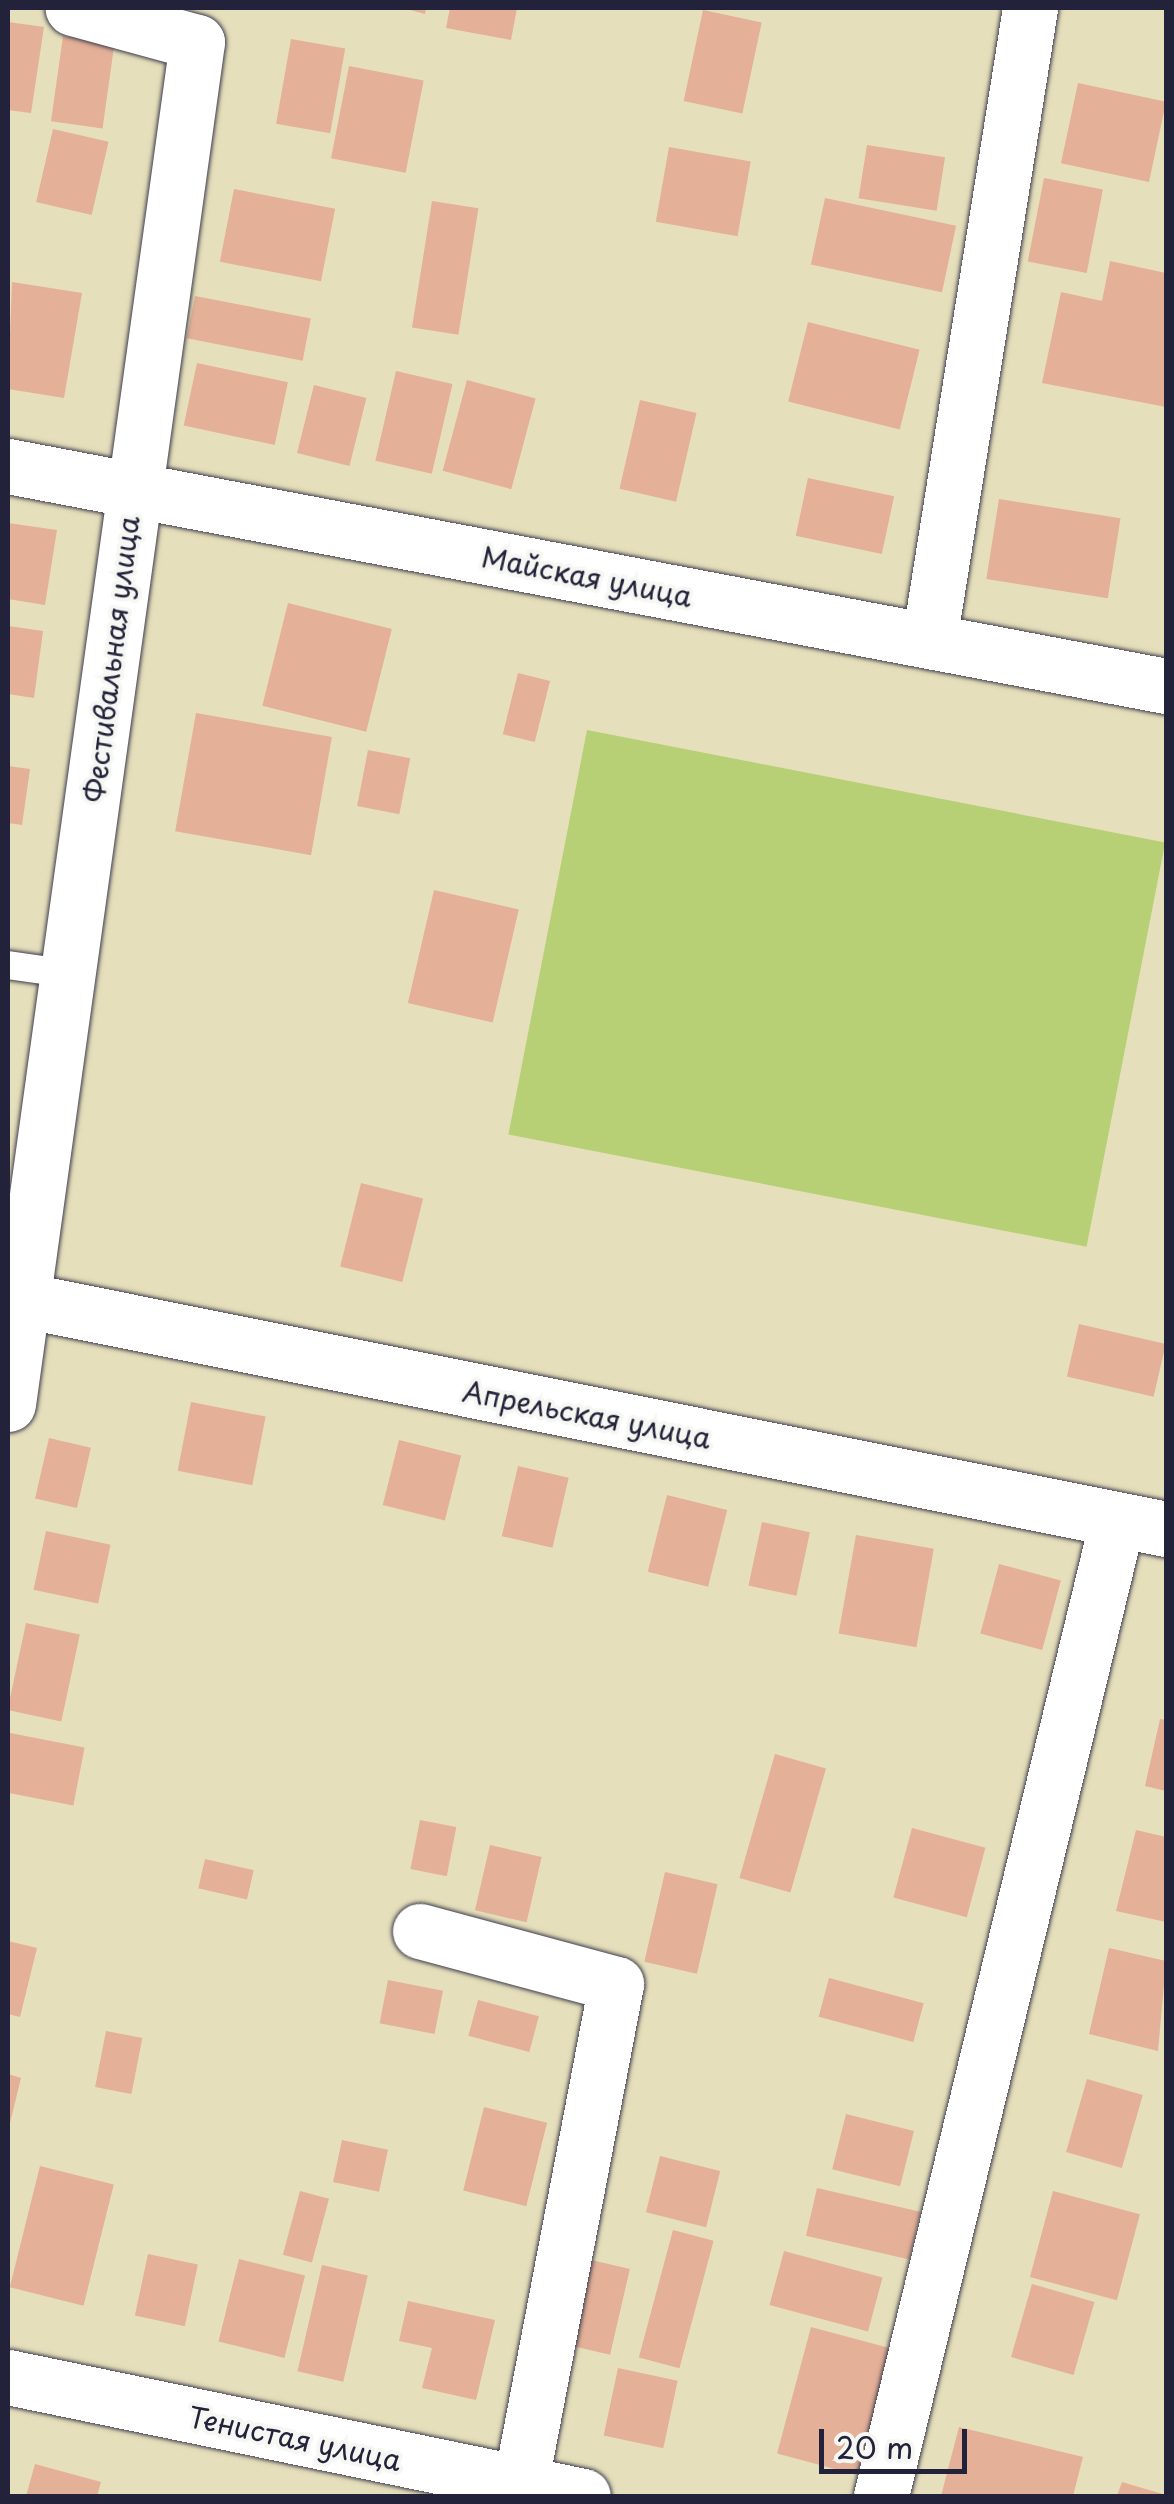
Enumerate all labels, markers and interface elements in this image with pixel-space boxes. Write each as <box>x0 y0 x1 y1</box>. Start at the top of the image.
street label: Фестивальная улица <box>77 514 145 804</box>
street label: Майская улица <box>478 539 696 613</box>
street label: Апрельская улица <box>459 1373 715 1455</box>
street label: Тенистая улица <box>185 2399 405 2477</box>
scale bar <box>824 2409 972 2471</box>
text: 20 m <box>836 2424 913 2469</box>

